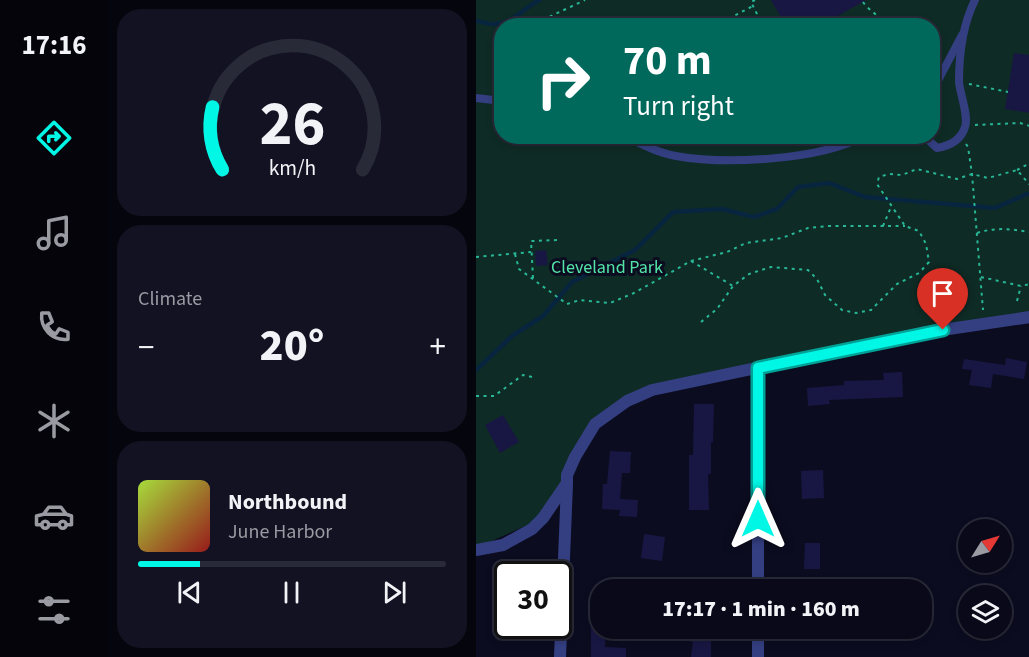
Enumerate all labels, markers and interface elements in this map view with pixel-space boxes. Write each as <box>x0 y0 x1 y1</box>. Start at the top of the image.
text: 17:16 <box>21 26 87 65</box>
text: 70 m <box>623 31 712 91</box>
icon: right <box>524 42 602 120</box>
text: 26 <box>259 80 325 169</box>
text: Turn right <box>623 87 734 126</box>
icon: directions <box>33 117 75 159</box>
text: km/h <box>268 153 316 184</box>
icon: music <box>33 212 75 254</box>
park label: Cleveland Park <box>551 255 663 280</box>
pin <box>917 268 968 330</box>
icon: arrive <box>926 277 959 310</box>
text: Climate <box>138 285 202 313</box>
icon: phone <box>33 306 75 348</box>
text: 20° <box>260 314 324 378</box>
text: − <box>138 324 154 371</box>
text: + <box>430 324 446 371</box>
icon: climate <box>33 400 75 442</box>
text: Northbound <box>228 486 347 518</box>
position arrow <box>726 487 790 551</box>
icon: car <box>33 495 75 537</box>
text: June Harbor <box>228 518 332 546</box>
north arrow <box>958 519 1012 573</box>
map controls <box>958 519 1012 639</box>
speed limit sign: 30 <box>494 561 572 639</box>
icon: previous <box>173 576 206 609</box>
icon: pause <box>275 576 308 609</box>
icon: next <box>378 576 411 609</box>
button: layers <box>958 585 1012 639</box>
icon: filters <box>33 589 75 631</box>
text: 17:17 · 1 min · 160 m <box>662 593 860 625</box>

